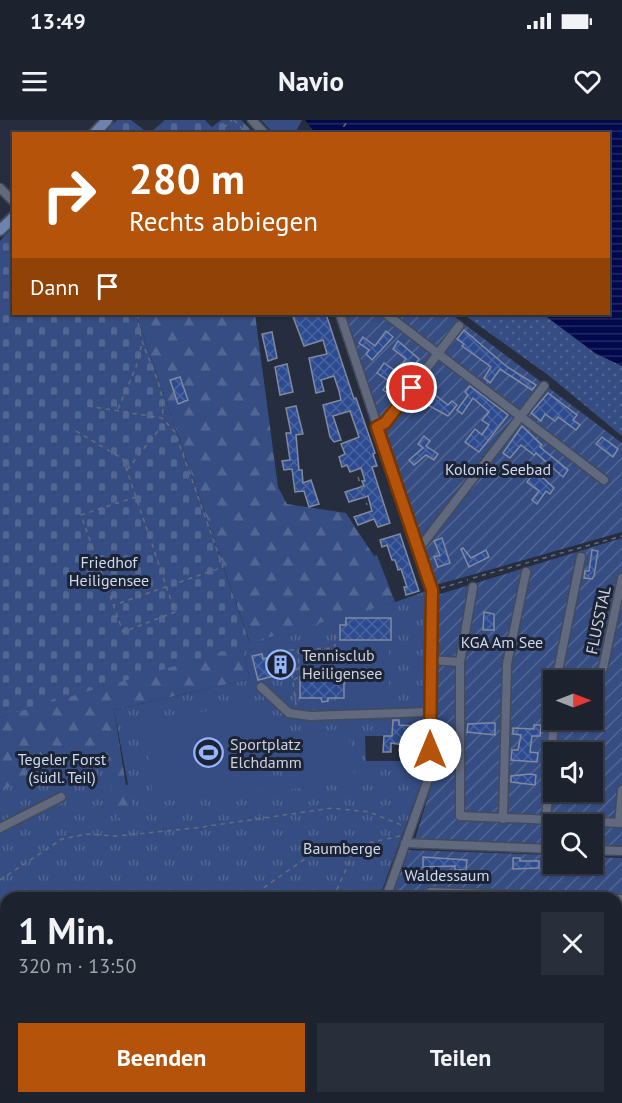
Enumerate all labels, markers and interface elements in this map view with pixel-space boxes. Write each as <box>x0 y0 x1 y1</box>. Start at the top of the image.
text: 13:49 <box>30 7 86 35</box>
text: Navio <box>278 64 344 98</box>
icon: menu <box>18 65 51 98</box>
icon: heart <box>571 65 604 98</box>
text: 280 m <box>129 151 245 206</box>
icon: right <box>30 156 108 234</box>
text: Rechts abbiegen <box>129 204 318 238</box>
icon: arrive <box>91 270 124 303</box>
text: Dann <box>30 273 79 301</box>
pin <box>386 362 437 413</box>
icon: arrive <box>395 371 428 404</box>
park label: Kolonie Seebad <box>445 459 551 479</box>
park label: Friedhof Heiligensee <box>69 552 149 590</box>
street label: FLUSSTAL <box>581 584 615 656</box>
park label: KGA Am See <box>461 632 543 652</box>
place label: Tennisclub Heiligensee <box>302 645 382 683</box>
building icon: Tennisclub Heiligensee <box>265 648 297 680</box>
north arrow <box>543 670 603 730</box>
map controls <box>543 670 603 874</box>
position arrow <box>398 718 462 782</box>
place label: Sportplatz Elchdamm <box>230 734 302 772</box>
sports icon: Sportplatz Elchdamm <box>193 737 225 769</box>
button: sound <box>543 742 603 802</box>
park label: Tegeler Forst (südl. Teil) <box>18 749 107 787</box>
button: search <box>543 814 603 874</box>
park label: Baumberge <box>303 838 381 858</box>
park label: Waldessaum <box>405 865 489 885</box>
text: 1 Min. <box>18 907 114 954</box>
button: close <box>541 912 604 975</box>
text: 320 m · 13:50 <box>18 953 136 979</box>
button: Beenden <box>18 1023 305 1092</box>
button: Teilen <box>317 1023 604 1092</box>

